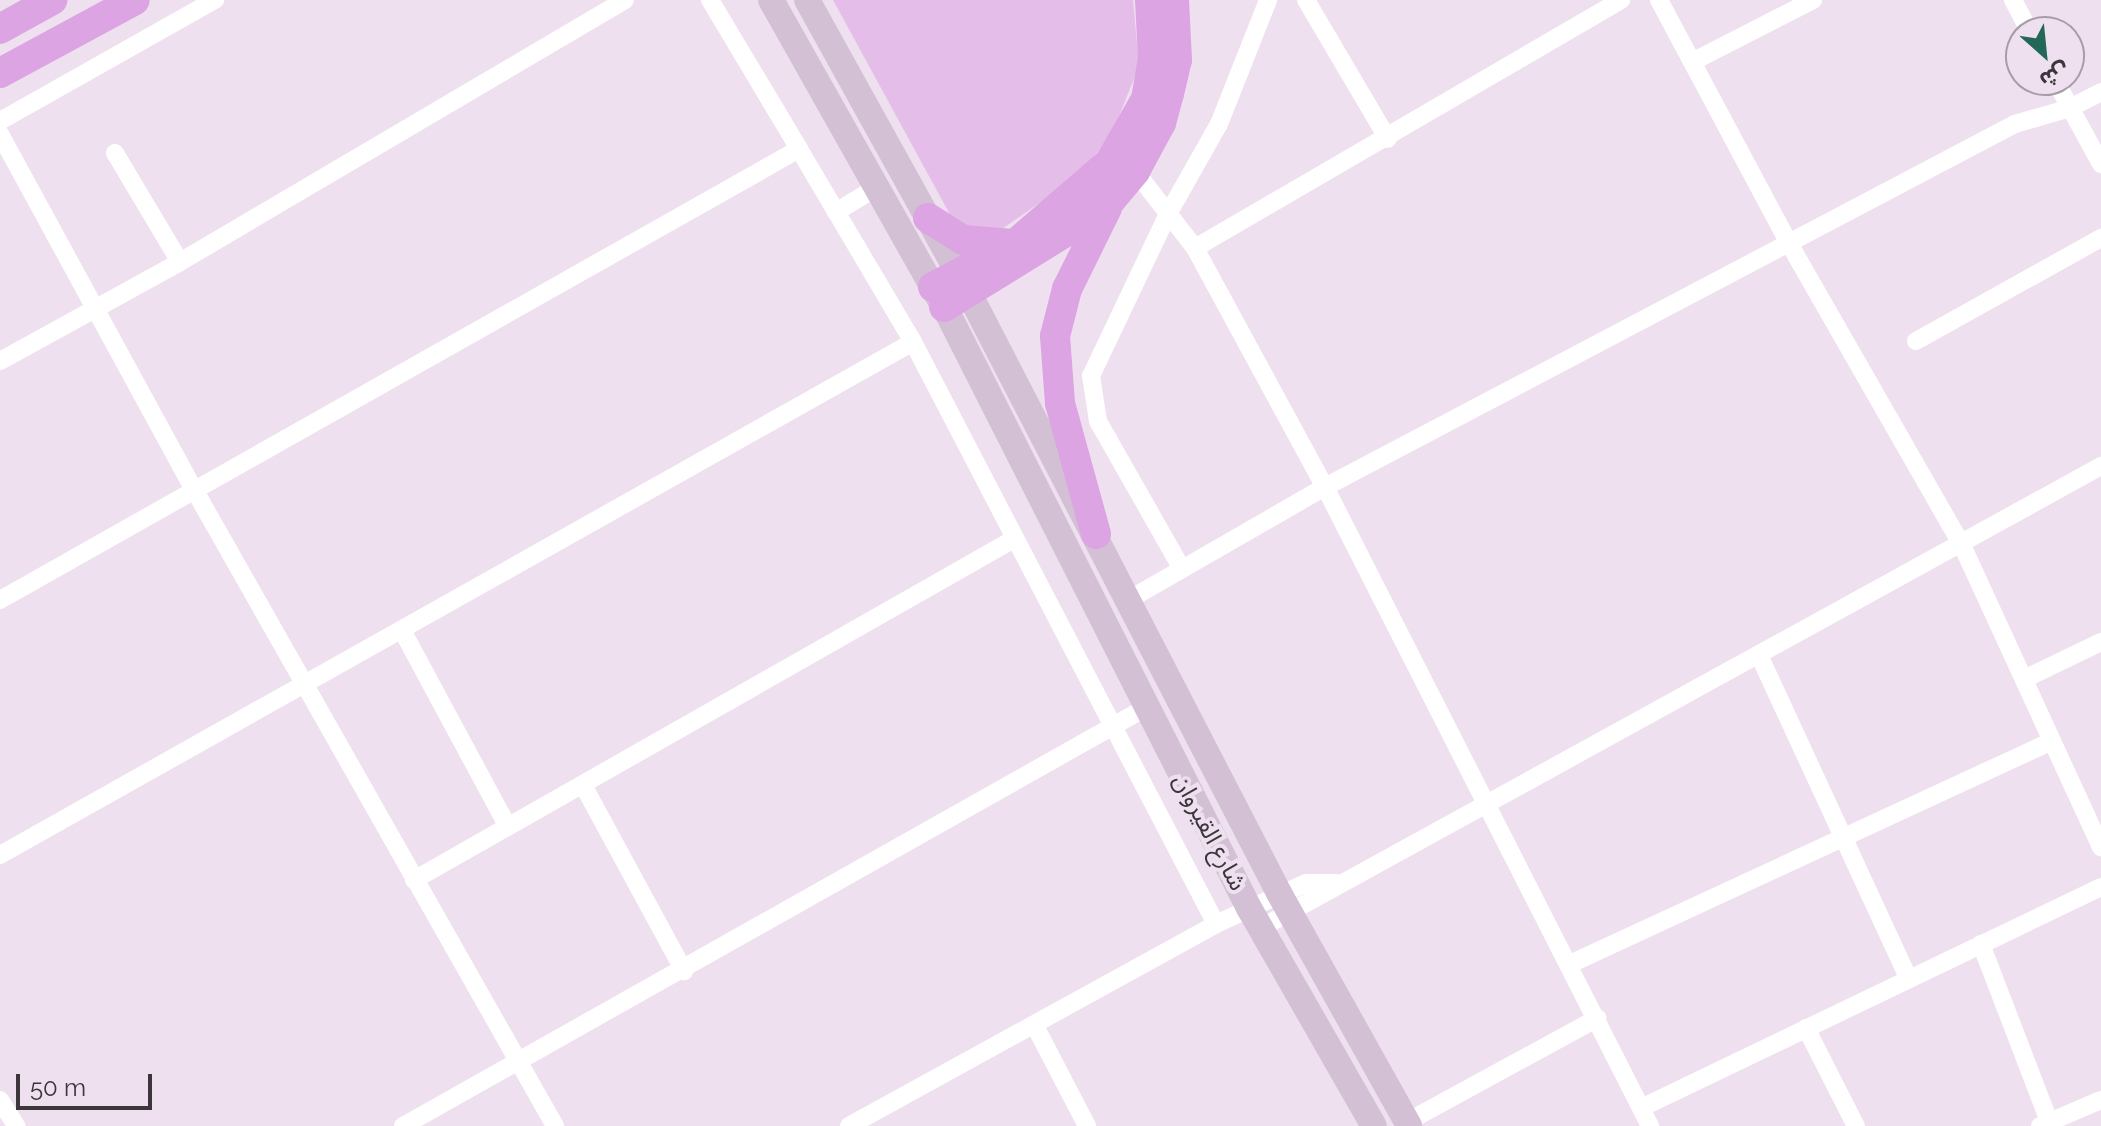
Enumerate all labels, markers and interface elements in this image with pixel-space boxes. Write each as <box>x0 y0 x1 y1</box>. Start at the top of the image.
north arrow <box>2005 16 2085 96</box>
text: ش <box>2036 57 2074 94</box>
street label: شارع القيروان <box>1167 769 1253 895</box>
scale bar <box>20 1058 156 1108</box>
text: 50 m <box>30 1073 86 1102</box>

